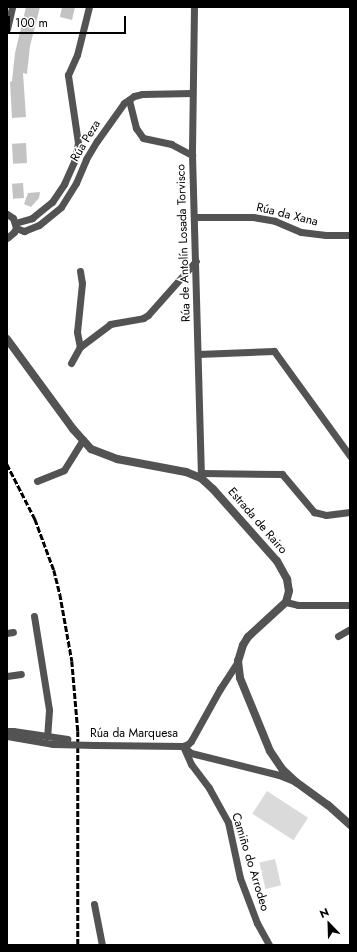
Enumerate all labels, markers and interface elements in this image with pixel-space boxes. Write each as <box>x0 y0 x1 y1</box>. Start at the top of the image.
scale bar <box>10 8 128 34</box>
text: 100 m <box>15 14 48 32</box>
street label: Rúa Peza <box>68 118 104 164</box>
street label: Rúa de Antolín Losada Torvisco <box>174 164 194 322</box>
street label: Rúa da Xana <box>255 200 319 230</box>
street label: Estrada de Rairo <box>224 485 290 557</box>
street label: Rúa da Marquesa <box>90 727 178 741</box>
street label: Camiño do Arrodeo <box>228 811 272 913</box>
north arrow <box>309 904 349 944</box>
text: N <box>317 904 331 922</box>

